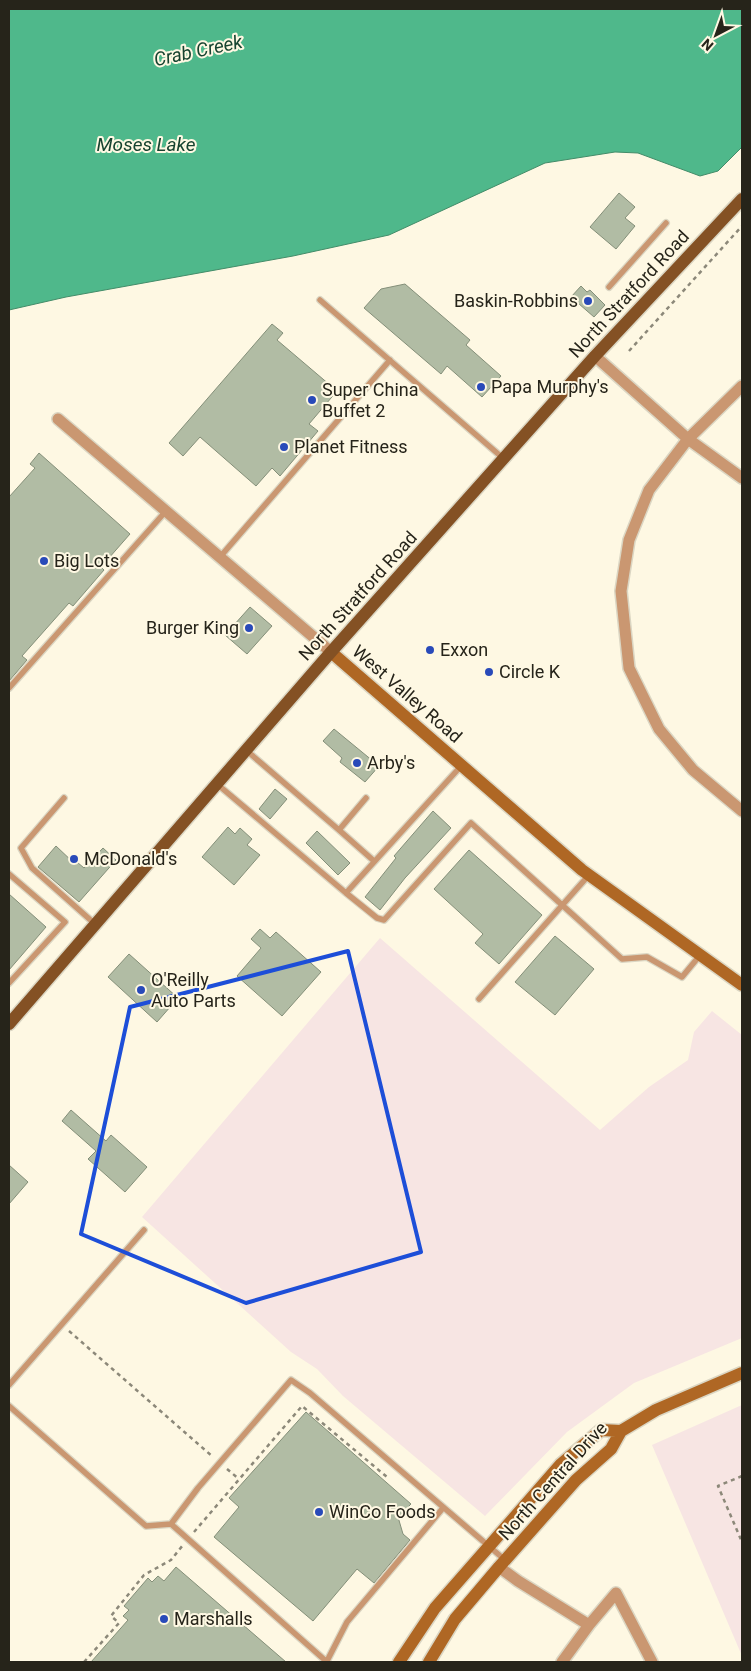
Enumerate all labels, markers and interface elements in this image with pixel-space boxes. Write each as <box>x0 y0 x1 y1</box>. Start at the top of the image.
north arrow <box>691 10 741 60</box>
water label: Crab Creek <box>152 30 245 71</box>
text: N <box>698 36 716 54</box>
water label: Moses Lake <box>97 133 196 156</box>
street label: North Stratford Road <box>564 226 693 362</box>
place label: Baskin-Robbins <box>454 290 578 311</box>
marker: Baskin-Robbins <box>582 295 594 307</box>
place label: Papa Murphy's <box>491 376 609 397</box>
place label: Super China Buffet 2 <box>322 379 419 421</box>
marker: Papa Murphy's <box>475 381 487 393</box>
marker: Super China Buffet 2 <box>306 394 318 406</box>
place label: Planet Fitness <box>294 436 408 457</box>
marker: Planet Fitness <box>278 441 290 453</box>
street label: North Stratford Road <box>294 527 421 664</box>
place label: Big Lots <box>54 550 119 571</box>
marker: Big Lots <box>38 555 50 567</box>
place label: Burger King <box>146 617 239 638</box>
marker: Burger King <box>243 622 255 634</box>
place label: Exxon <box>440 639 488 660</box>
street label: West Valley Road <box>348 640 466 747</box>
marker: Exxon <box>424 644 436 656</box>
place label: Circle K <box>499 661 561 682</box>
marker: Circle K <box>483 666 495 678</box>
place label: Arby's <box>367 752 415 773</box>
marker: Arby's <box>351 757 363 769</box>
place label: McDonald's <box>84 848 177 869</box>
marker: McDonald's <box>68 853 80 865</box>
place label: O'Reilly Auto Parts <box>151 969 236 1011</box>
marker: O'Reilly Auto Parts <box>135 984 147 996</box>
street label: North Central Drive <box>494 1417 611 1544</box>
place label: WinCo Foods <box>329 1501 435 1522</box>
marker: WinCo Foods <box>313 1506 325 1518</box>
place label: Marshalls <box>174 1608 253 1629</box>
marker: Marshalls <box>158 1613 170 1625</box>

